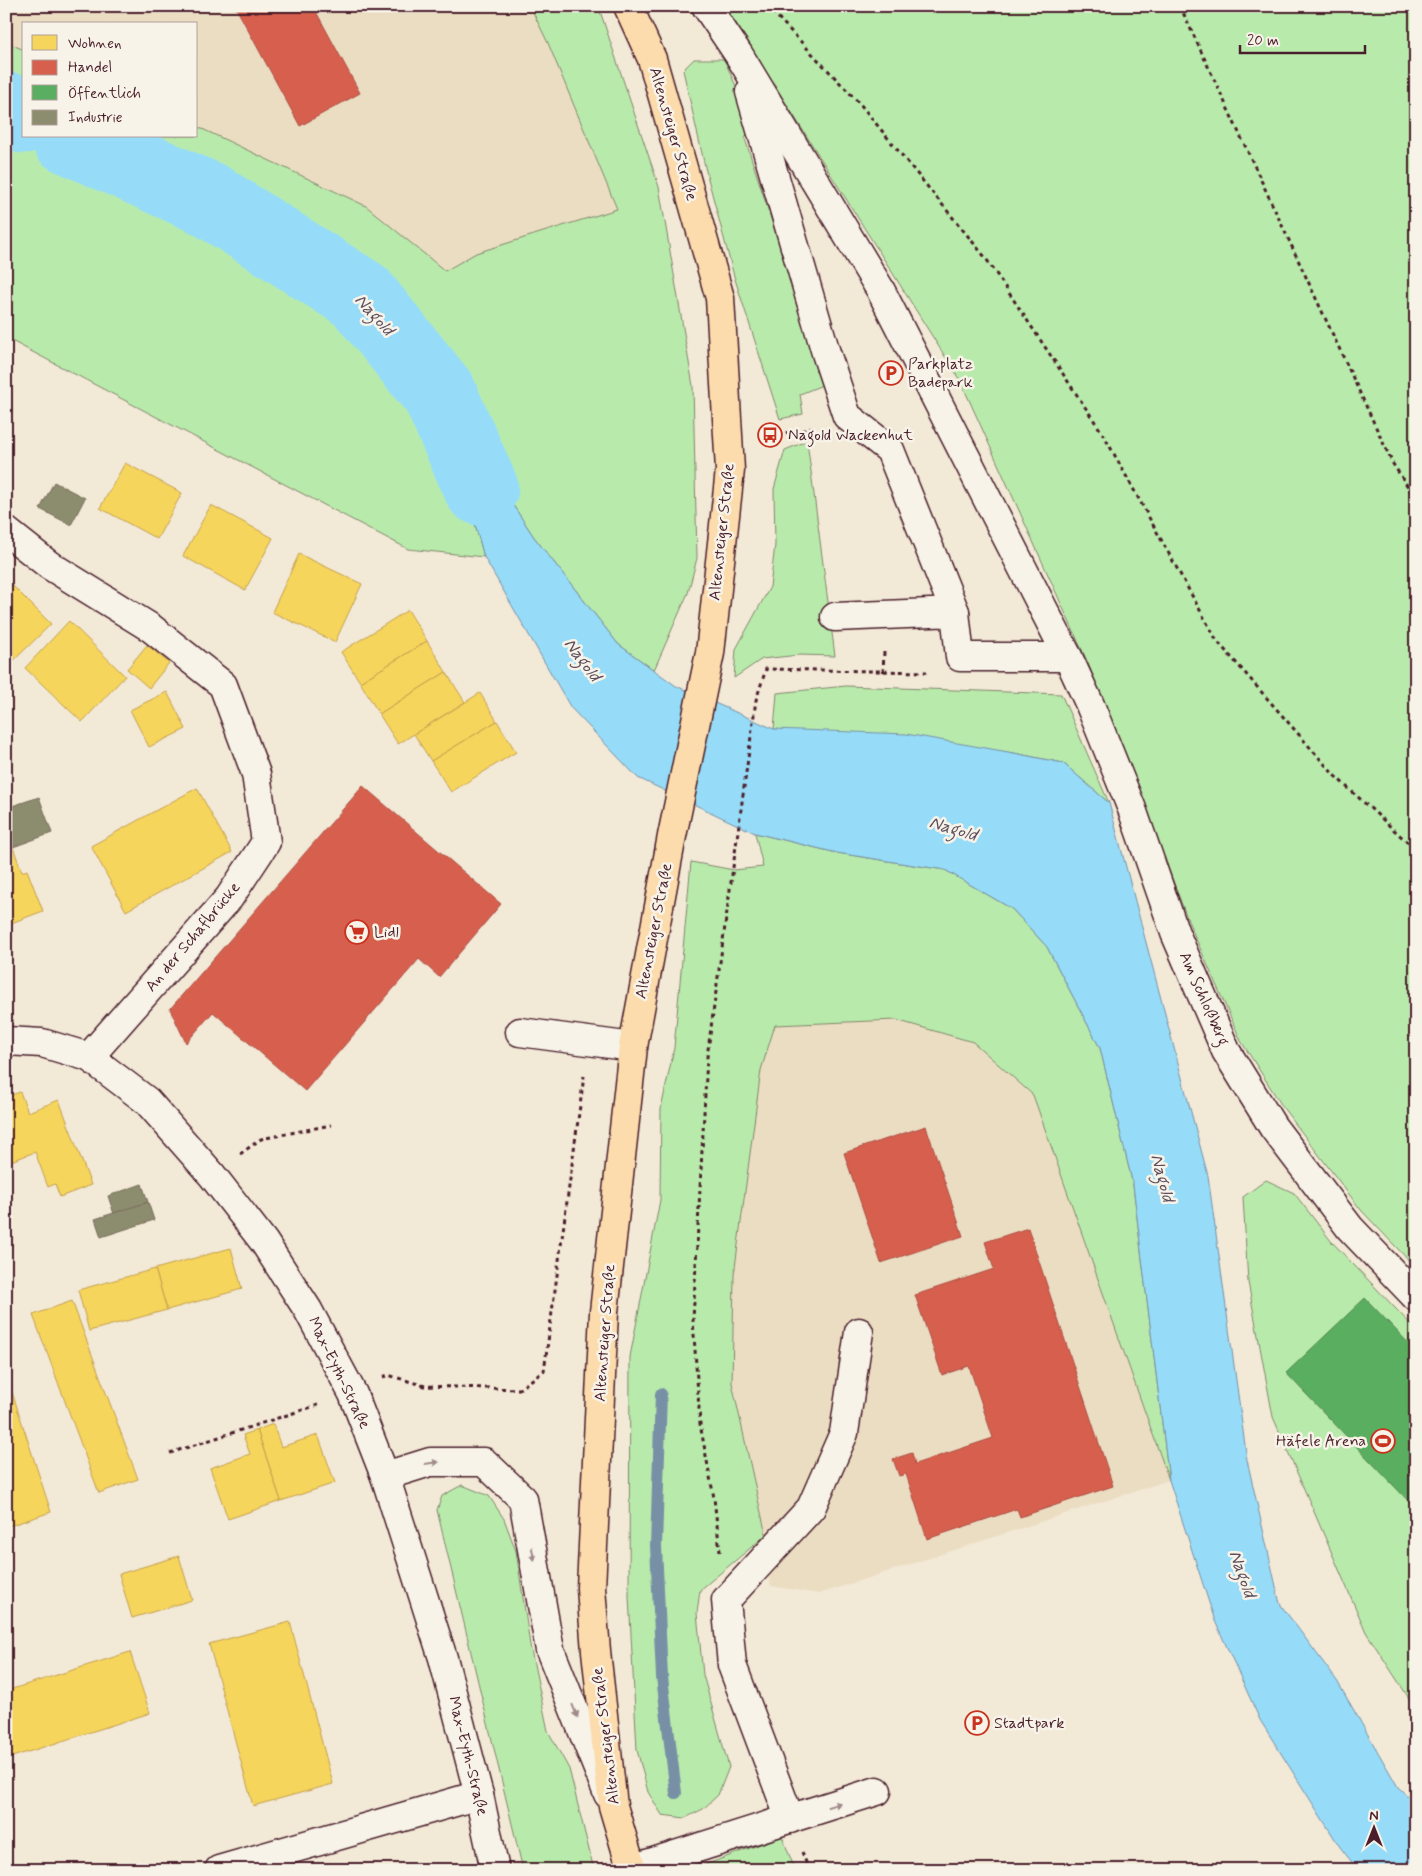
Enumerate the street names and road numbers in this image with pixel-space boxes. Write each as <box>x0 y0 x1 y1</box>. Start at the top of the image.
street label: Altensteiger Straße <box>644 65 702 203</box>
street label: Altensteiger Straße <box>704 462 740 602</box>
street label: Altensteiger Straße <box>631 861 677 1001</box>
street label: An der Schafbrücke <box>141 878 245 996</box>
street label: Am Schloßberg <box>1173 949 1234 1050</box>
street label: Altensteiger Straße <box>590 1263 620 1403</box>
street label: Max-Eyth-Straße <box>303 1313 375 1433</box>
street label: Altensteiger Straße <box>587 1666 625 1806</box>
street label: Max-Eyth-Straße <box>443 1694 493 1818</box>

